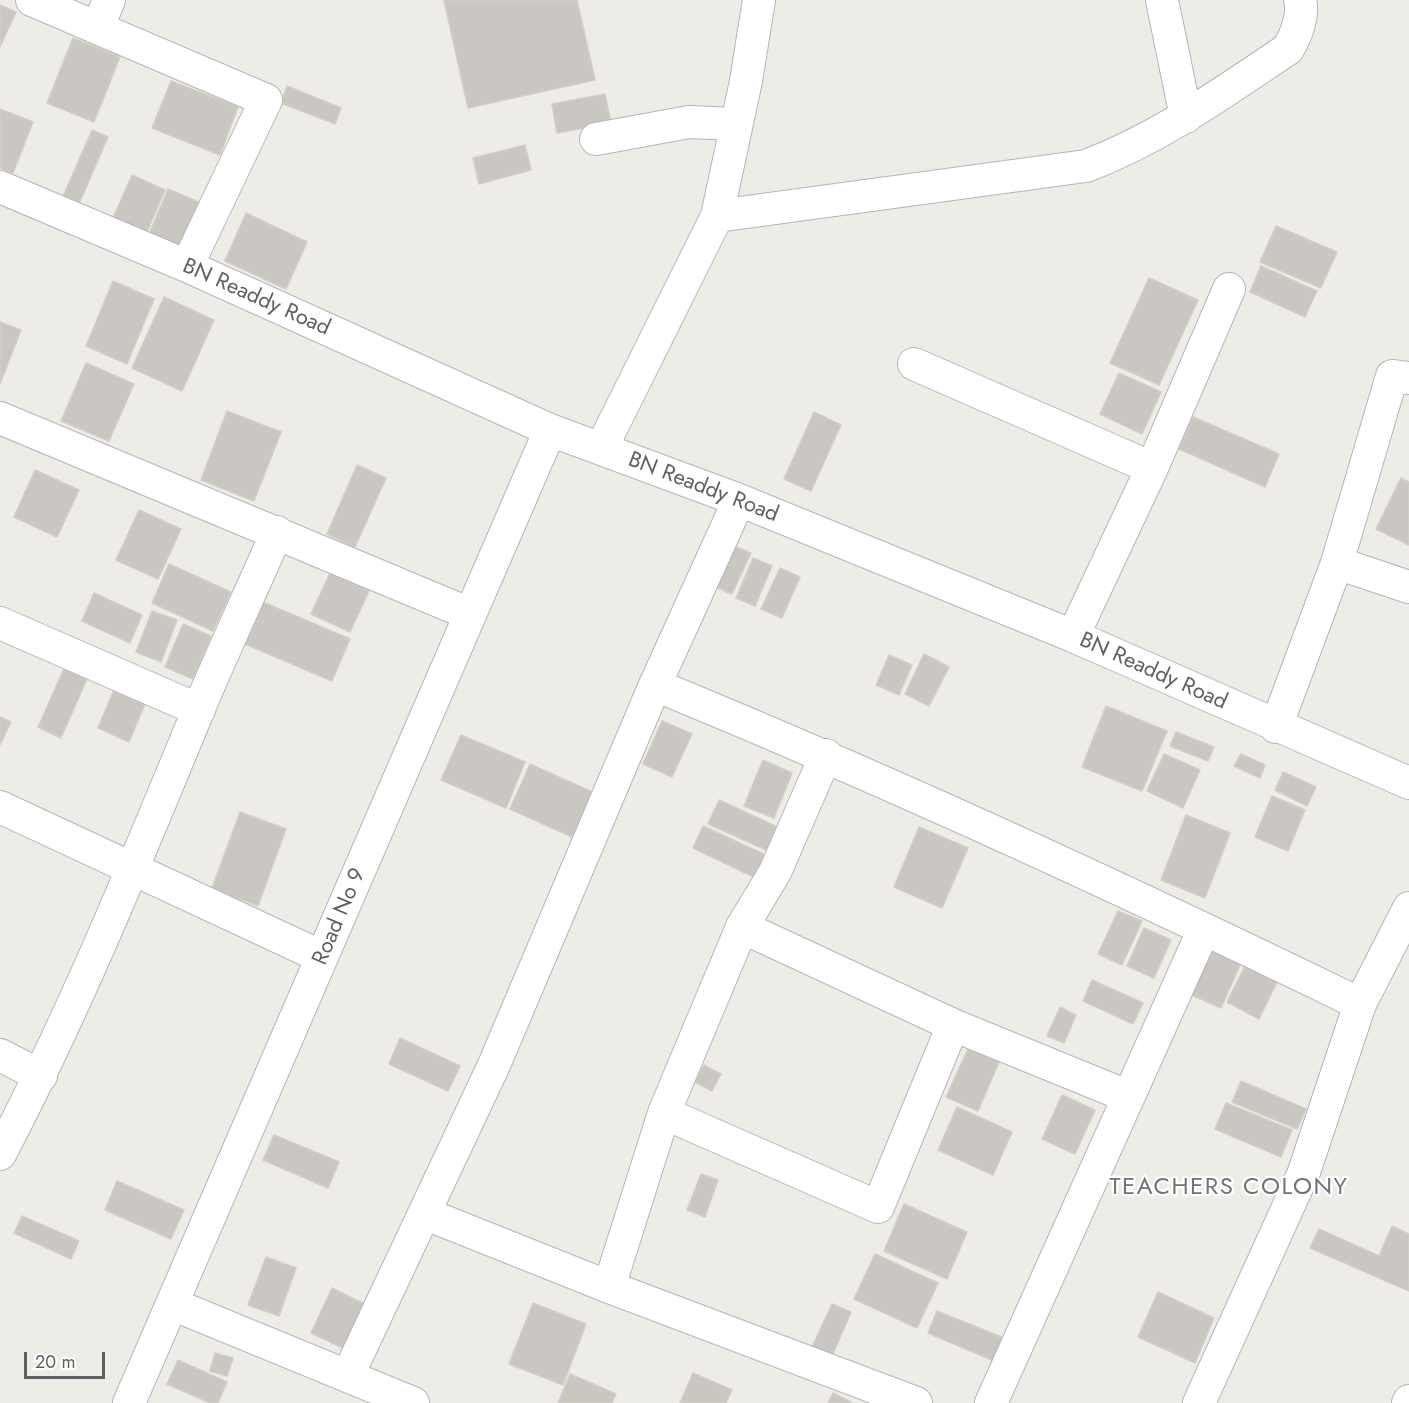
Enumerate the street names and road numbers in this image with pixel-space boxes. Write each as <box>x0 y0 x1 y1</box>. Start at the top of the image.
street label: BN Readdy Road <box>178 254 334 342</box>
street label: BN Readdy Road <box>624 447 782 529</box>
street label: BN Readdy Road <box>1075 628 1231 716</box>
street label: Road No 9 <box>308 865 372 969</box>

